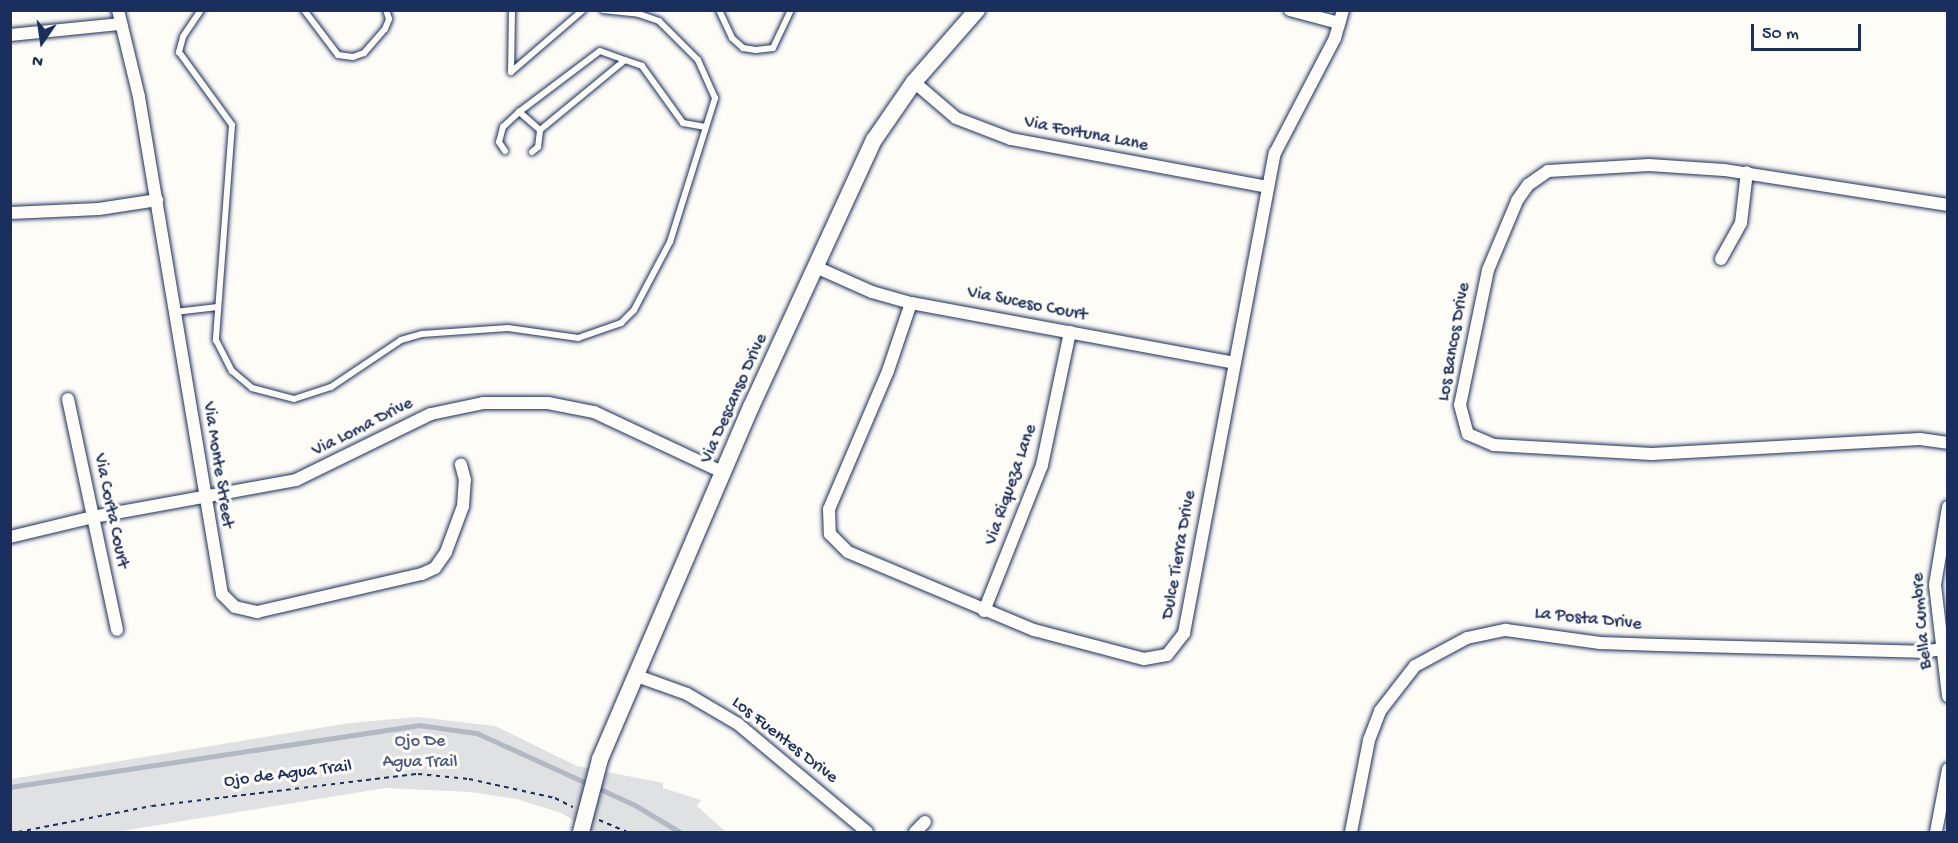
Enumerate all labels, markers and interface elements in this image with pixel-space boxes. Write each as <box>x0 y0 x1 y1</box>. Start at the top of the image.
north arrow <box>12 12 72 72</box>
scale bar <box>1754 12 1864 50</box>
text: 50 m <box>1762 24 1799 45</box>
text: N <box>31 50 45 70</box>
street label: Via Fortuna Lane <box>1022 112 1150 158</box>
street label: Los Bancos Drive <box>1434 281 1476 403</box>
street label: Via Suceso Court <box>965 283 1089 327</box>
street label: Via Descanso Drive <box>697 331 773 467</box>
street label: Via Loma Drive <box>309 393 417 463</box>
street label: Via Monte Street <box>196 400 238 530</box>
street label: Via Riqueza Lane <box>981 422 1043 548</box>
street label: Via Corta Court <box>87 452 133 570</box>
street label: Dulce Tierra Drive <box>1158 489 1202 621</box>
street label: Bella Cumbre <box>1908 572 1938 670</box>
street label: La Posta Drive <box>1533 604 1643 636</box>
street label: Los Fuentes Drive <box>726 693 842 789</box>
park label: Ojo De Agua Trail <box>383 732 457 774</box>
street label: Ojo de Agua Trail <box>223 756 353 794</box>

